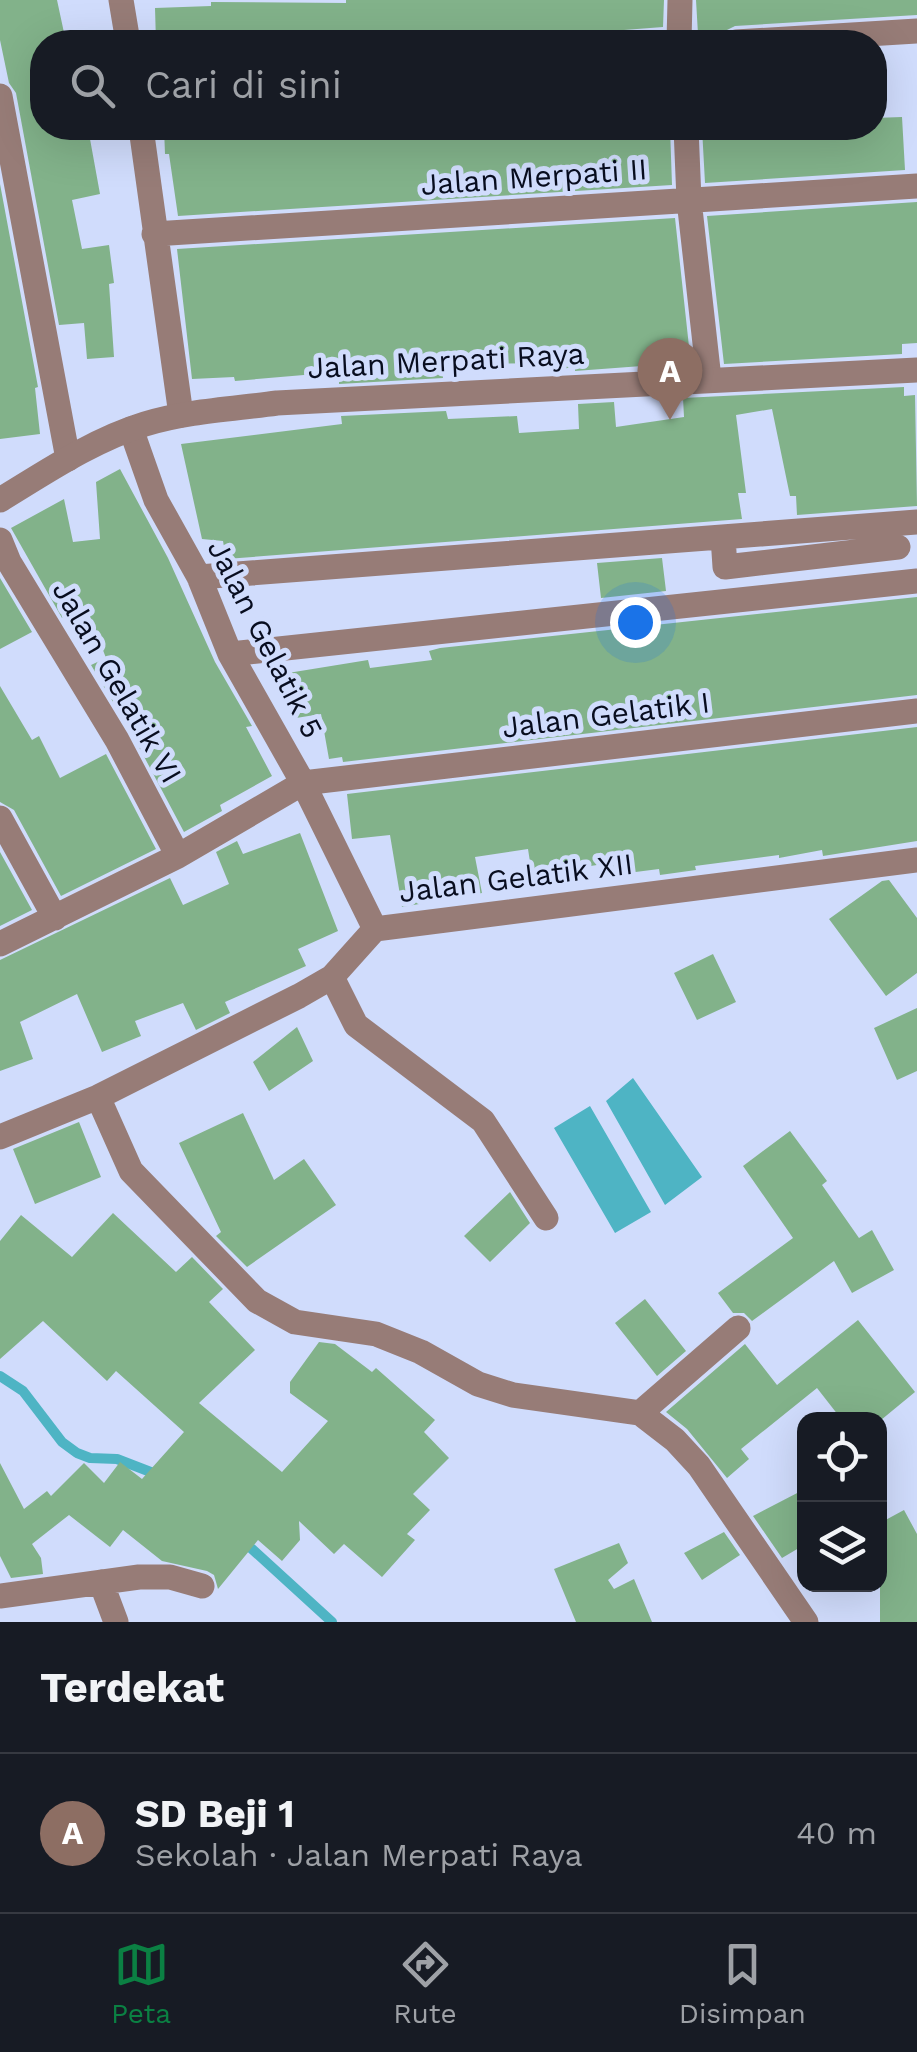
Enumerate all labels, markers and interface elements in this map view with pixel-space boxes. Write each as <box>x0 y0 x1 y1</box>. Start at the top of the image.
search box <box>30 30 887 140</box>
icon: search <box>65 58 120 113</box>
text: Cari di sini <box>145 63 342 107</box>
street label: Jalan Merpati II <box>419 151 648 202</box>
street label: Jalan Merpati Raya <box>307 336 585 385</box>
pin: A <box>638 338 702 420</box>
street label: Jalan Gelatik 5 <box>200 534 330 744</box>
street label: Jalan Gelatik VI <box>45 575 189 789</box>
your location <box>610 597 661 648</box>
street label: Jalan Gelatik I <box>500 684 712 745</box>
street label: Jalan Gelatik XII <box>397 846 635 909</box>
map controls <box>797 1412 887 1592</box>
button: locate <box>797 1412 887 1502</box>
button: layers <box>797 1502 887 1592</box>
text: Terdekat <box>40 1663 224 1712</box>
text: SD Beji 1 <box>135 1792 295 1836</box>
text: A <box>62 1814 83 1852</box>
text: 40 m <box>796 1814 877 1852</box>
text: Sekolah · Jalan Merpati Raya <box>135 1836 583 1874</box>
tab: Peta <box>111 1937 171 2030</box>
tab: Rute <box>393 1937 457 2030</box>
tab: Disimpan <box>679 1937 806 2030</box>

